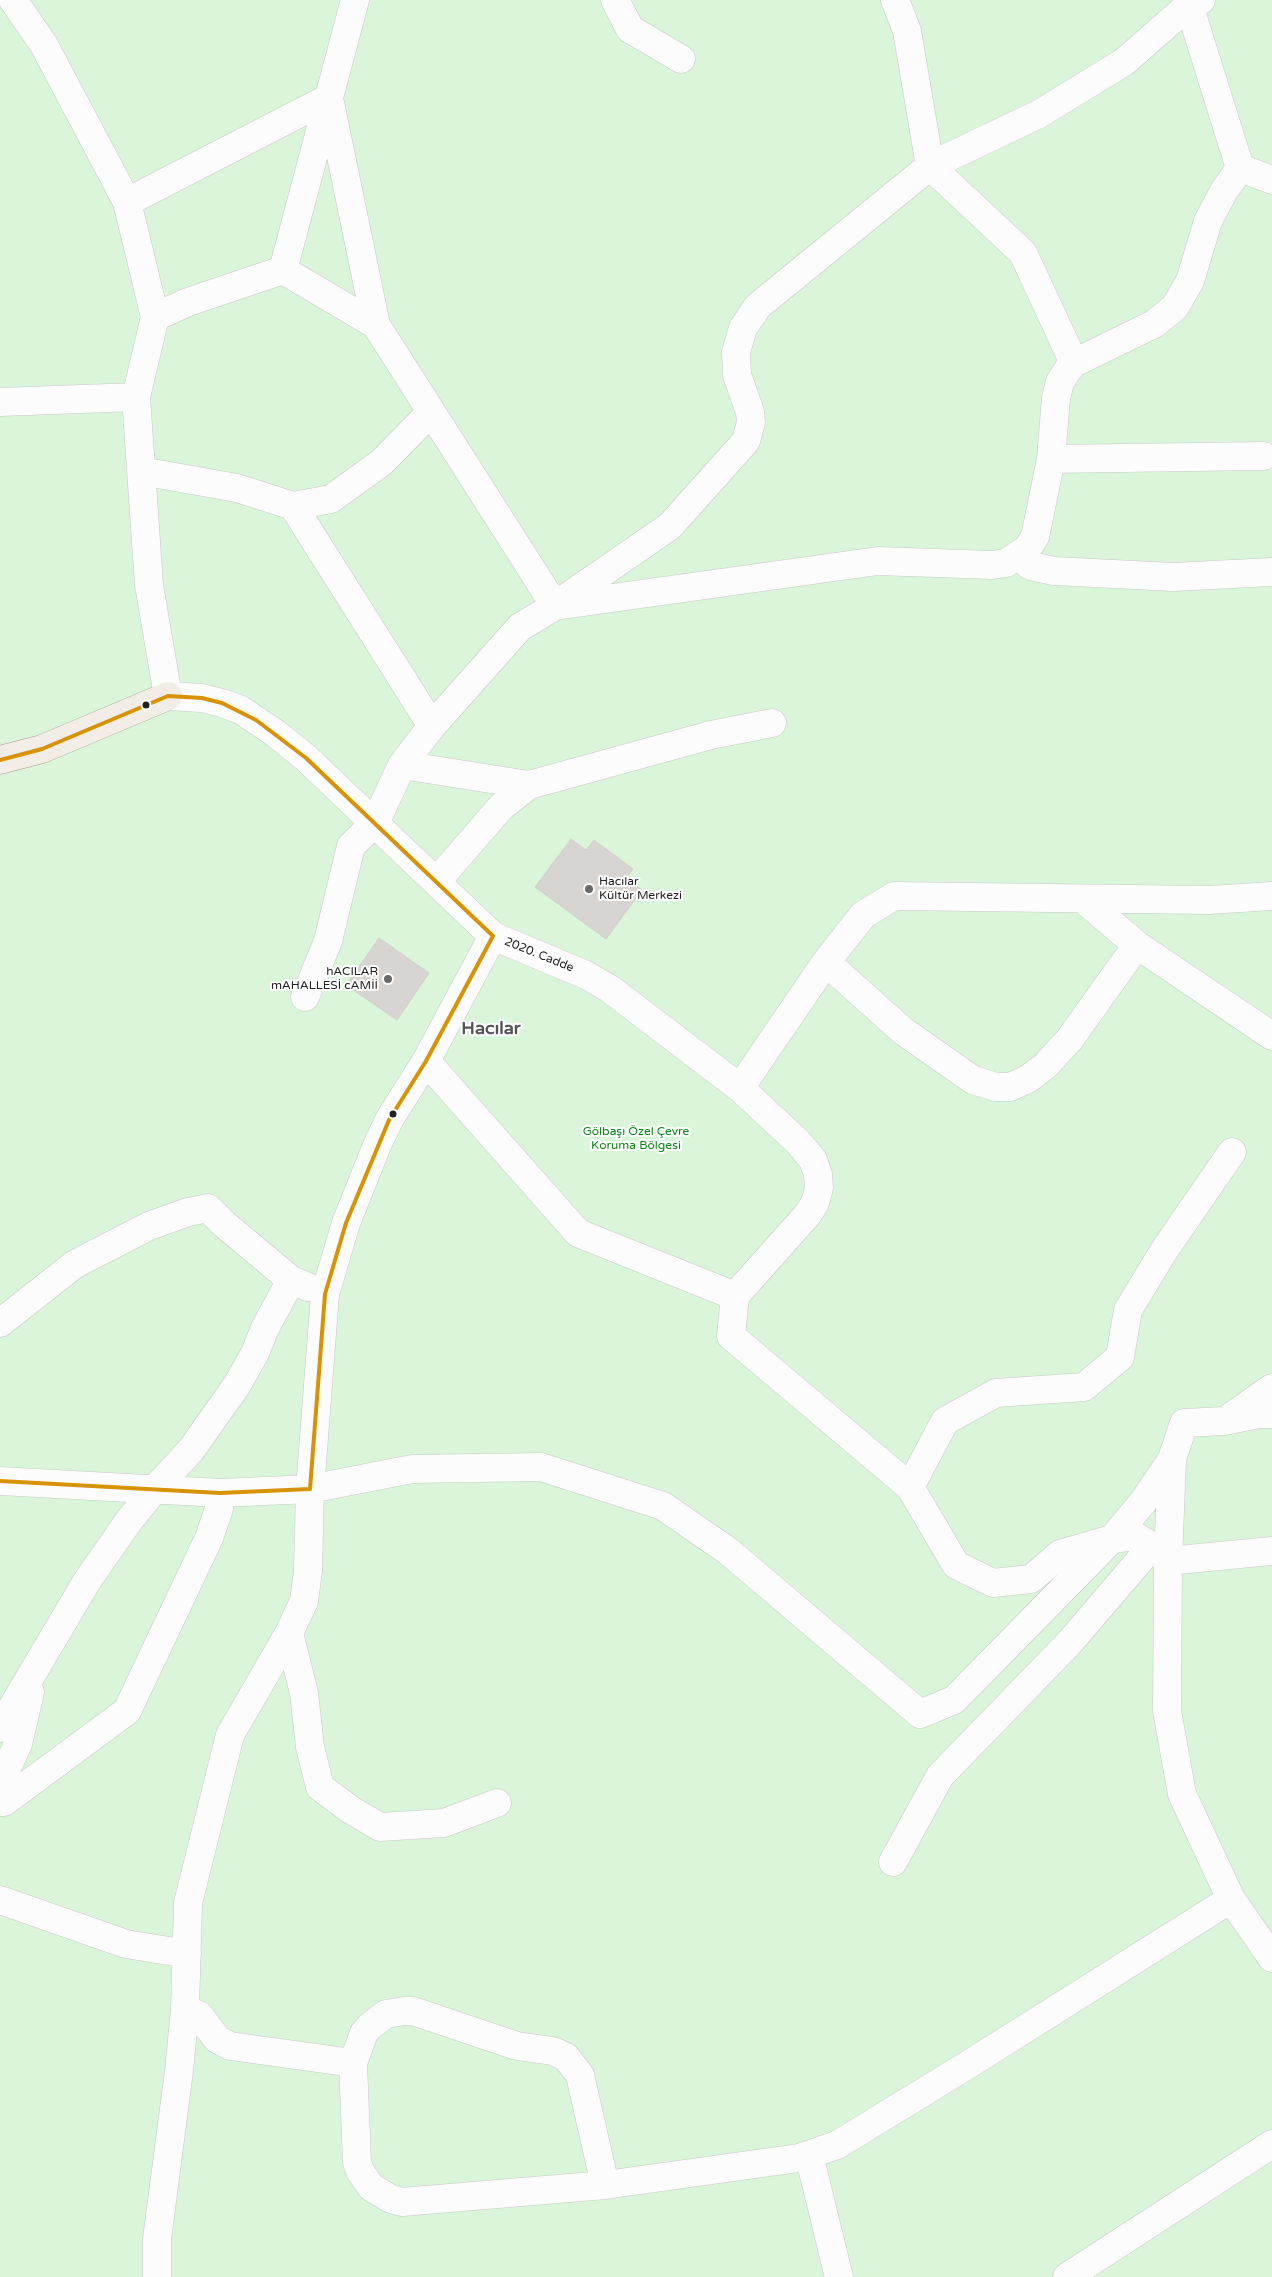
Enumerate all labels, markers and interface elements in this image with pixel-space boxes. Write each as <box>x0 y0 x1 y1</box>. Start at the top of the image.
unlabelled marker <box>141 700 151 710</box>
place label: Hacılar Kültür Merkezi <box>599 875 682 903</box>
marker: Hacılar Kültür Merkezi <box>583 883 595 895</box>
street label: 2020. Cadde <box>502 935 576 975</box>
place label: hACILAR mAHALLESİ cAMİİ <box>271 965 378 993</box>
marker: hACILAR mAHALLESİ cAMİİ <box>382 973 394 985</box>
district label: Hacılar <box>461 1018 521 1040</box>
unlabelled marker <box>388 1109 398 1119</box>
park label: Gölbaşı Özel Çevre Koruma Bölgesi <box>583 1125 689 1153</box>

